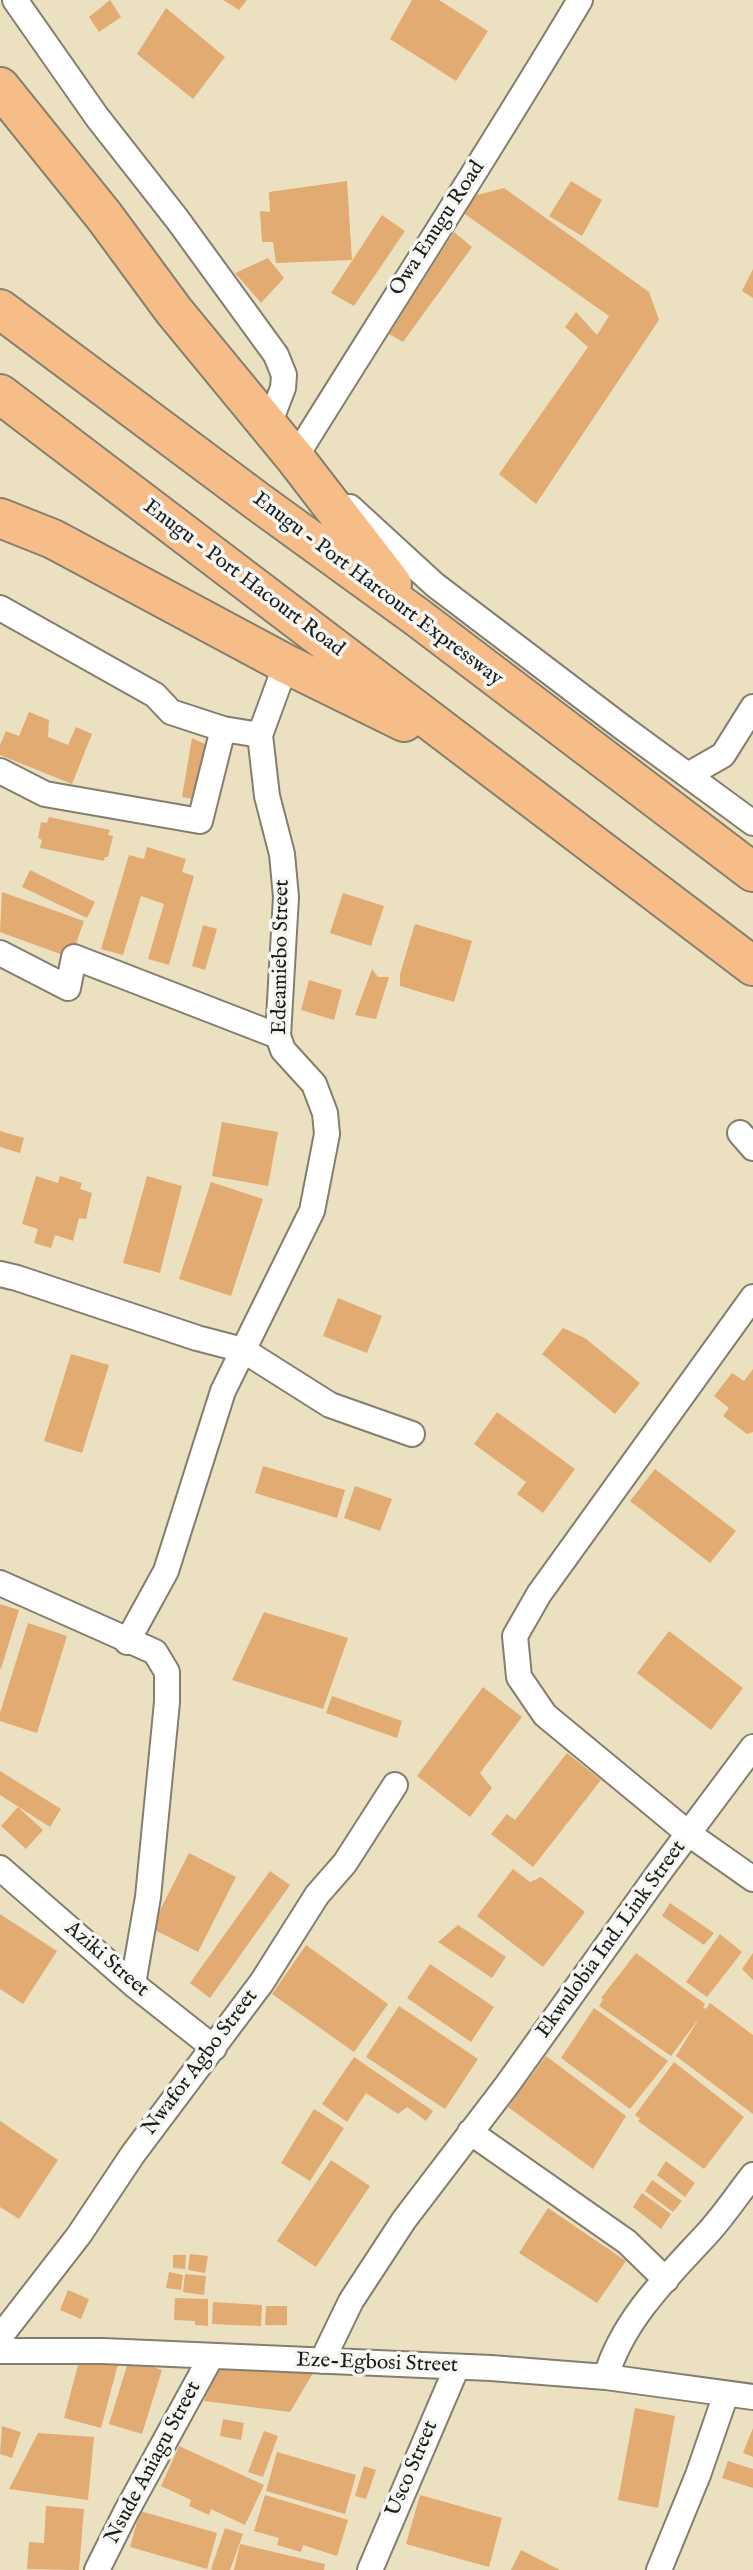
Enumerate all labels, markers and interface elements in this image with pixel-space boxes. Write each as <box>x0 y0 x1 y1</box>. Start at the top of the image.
street label: Owa Enugu Road <box>385 157 491 301</box>
street label: Enugu - Port Harcourt Expressway <box>247 488 507 692</box>
street label: Enugu - Port Hacourt Road <box>137 495 349 663</box>
street label: Edeamiebo Street <box>268 879 296 1035</box>
street label: Ekwulobia Ind. Link Street <box>532 1836 692 2044</box>
street label: Aziki Street <box>59 1917 153 2003</box>
street label: Nwafor Agbo Street <box>138 1985 264 2141</box>
street label: Eze-Egbosi Street <box>296 2349 458 2379</box>
street label: Nsude Aniagu Street <box>101 2377 207 2549</box>
street label: Usco Street <box>382 2417 444 2521</box>

